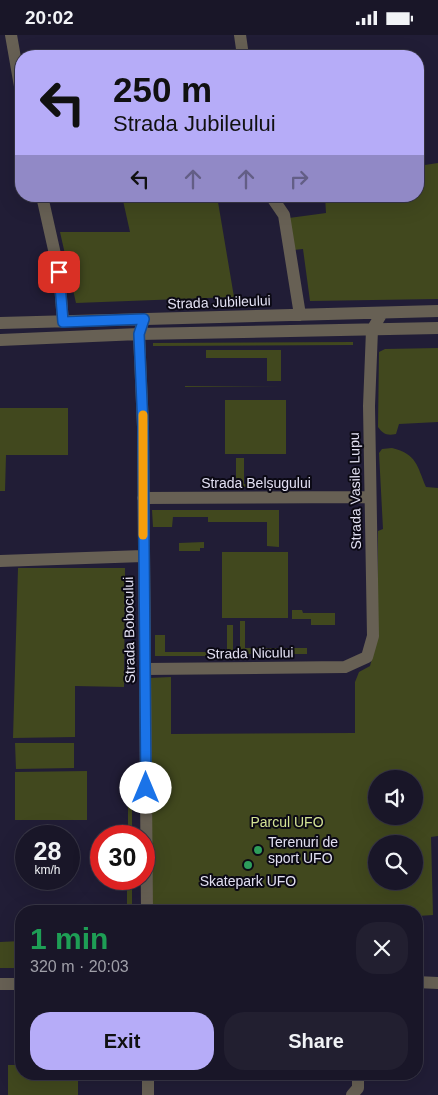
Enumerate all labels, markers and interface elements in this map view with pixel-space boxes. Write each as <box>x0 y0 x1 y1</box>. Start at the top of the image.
text: 20:02 <box>25 7 74 28</box>
icon: left <box>30 70 95 135</box>
text: 250 m <box>113 70 212 109</box>
text: Strada Jubileului <box>113 111 276 136</box>
icon: left <box>126 165 154 193</box>
icon: ahead <box>179 165 207 193</box>
icon: ahead <box>232 165 260 193</box>
icon: right <box>285 165 313 193</box>
pin <box>38 251 80 293</box>
icon: arrive <box>45 258 73 286</box>
street label: Strada Jubileului <box>167 292 271 312</box>
street label: Strada Vasile Lupu <box>346 432 364 550</box>
street label: Strada Belșugului <box>201 475 311 491</box>
street label: Strada Bobocului <box>120 577 138 683</box>
street label: Strada Nicului <box>206 644 294 662</box>
position arrow <box>119 761 171 813</box>
map controls <box>368 770 423 890</box>
button: sound <box>368 770 423 825</box>
park label: Parcul UFO <box>250 814 324 830</box>
speed limit sign: 30 <box>90 825 155 890</box>
place label: Terenuri de sport UFO <box>268 834 338 866</box>
button: search <box>368 835 423 890</box>
text: 28 <box>34 837 61 865</box>
marker: Terenuri de sport UFO <box>252 844 264 856</box>
marker: Skatepark UFO <box>242 859 254 871</box>
text: km/h <box>34 863 61 877</box>
place label: Skatepark UFO <box>200 873 296 889</box>
text: 1 min <box>30 922 108 955</box>
button: close <box>356 922 408 974</box>
text: 320 m · 20:03 <box>30 958 129 975</box>
button: Exit <box>30 1012 214 1070</box>
button: Share <box>224 1012 408 1070</box>

